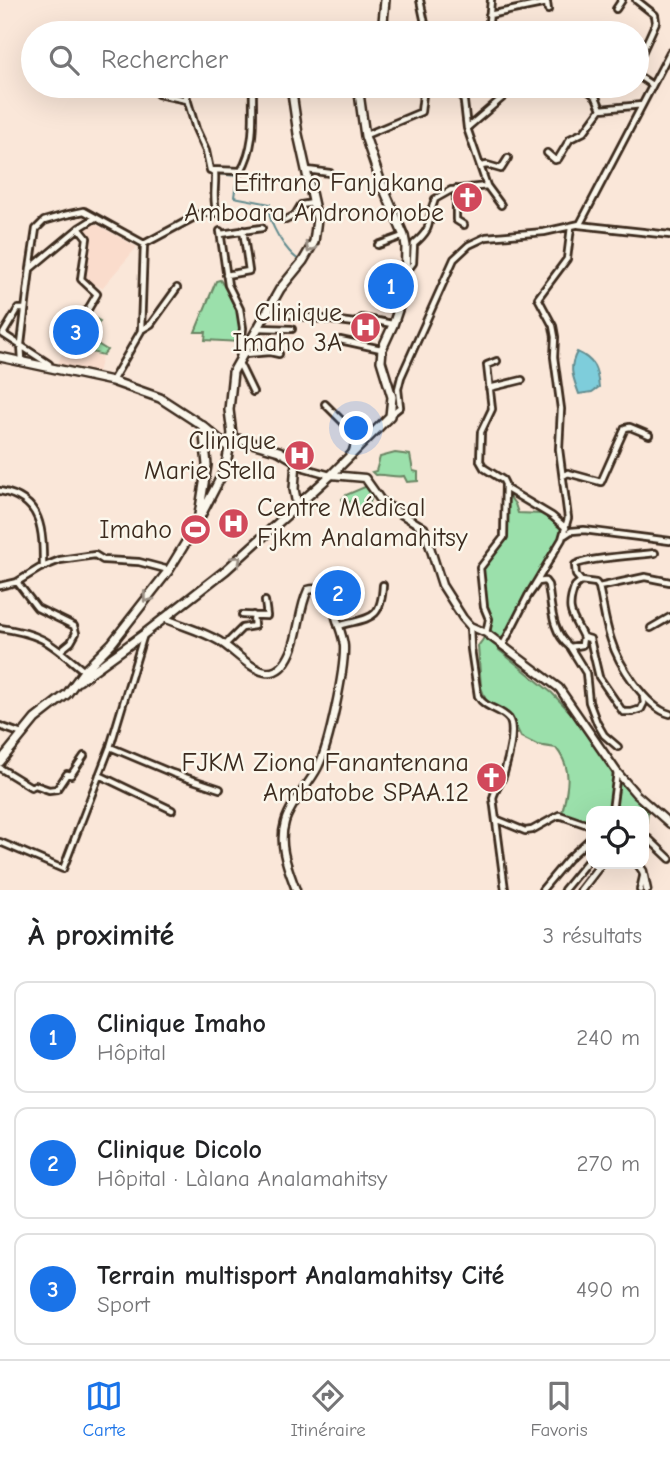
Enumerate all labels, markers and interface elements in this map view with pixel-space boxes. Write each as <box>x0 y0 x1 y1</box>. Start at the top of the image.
search box <box>21 21 649 98</box>
icon: search <box>45 41 83 79</box>
text: Rechercher <box>101 45 228 75</box>
place label: Efitrano Fanjakana Amboara Andrononobe <box>184 168 444 228</box>
church icon: Efitrano Fanjakana Amboara Andrononobe <box>450 181 484 215</box>
one-way arrow <box>304 241 318 253</box>
pin: 1 <box>368 260 414 312</box>
place label: Clinique Imaho 3A <box>232 298 342 358</box>
pin: 3 <box>53 306 99 358</box>
hospital icon: Clinique Imaho 3A <box>348 311 382 345</box>
your location <box>339 411 373 445</box>
place label: Clinique Marie Stella <box>144 426 276 486</box>
hospital icon: Clinique Marie Stella <box>282 439 316 473</box>
place label: Centre Médical Fjkm Analamahitsy <box>257 493 468 553</box>
hospital icon: Centre Médical Fjkm Analamahitsy <box>217 506 251 540</box>
sports icon: Imaho <box>178 513 212 547</box>
place label: Imaho <box>99 515 172 545</box>
one-way arrow <box>229 556 242 568</box>
pin: 2 <box>315 567 361 619</box>
one-way arrow <box>142 590 155 602</box>
place label: FJKM Ziona Fanantenana Ambatobe SPAA.12 <box>181 748 469 808</box>
church icon: FJKM Ziona Fanantenana Ambatobe SPAA.12 <box>475 761 509 795</box>
map controls <box>586 806 649 869</box>
button: locate <box>586 806 649 869</box>
text: À proximité <box>28 918 174 953</box>
text: 3 résultats <box>542 922 642 949</box>
text: Clinique Imaho <box>97 1009 266 1039</box>
text: 1 <box>48 1024 58 1051</box>
text: 240 m <box>576 1024 640 1051</box>
text: Hôpital <box>97 1039 166 1066</box>
text: Clinique Dicolo <box>97 1135 262 1165</box>
text: 2 <box>47 1150 59 1177</box>
text: 270 m <box>576 1150 640 1177</box>
text: Hôpital · Làlana Analamahitsy <box>97 1165 387 1192</box>
text: Terrain multisport Analamahitsy Cité <box>97 1261 504 1291</box>
text: 3 <box>47 1276 59 1303</box>
text: 490 m <box>576 1276 640 1303</box>
text: Sport <box>97 1291 150 1318</box>
tab: Carte <box>82 1377 126 1441</box>
tab: Itinéraire <box>291 1377 366 1441</box>
tab: Favoris <box>531 1377 588 1441</box>

